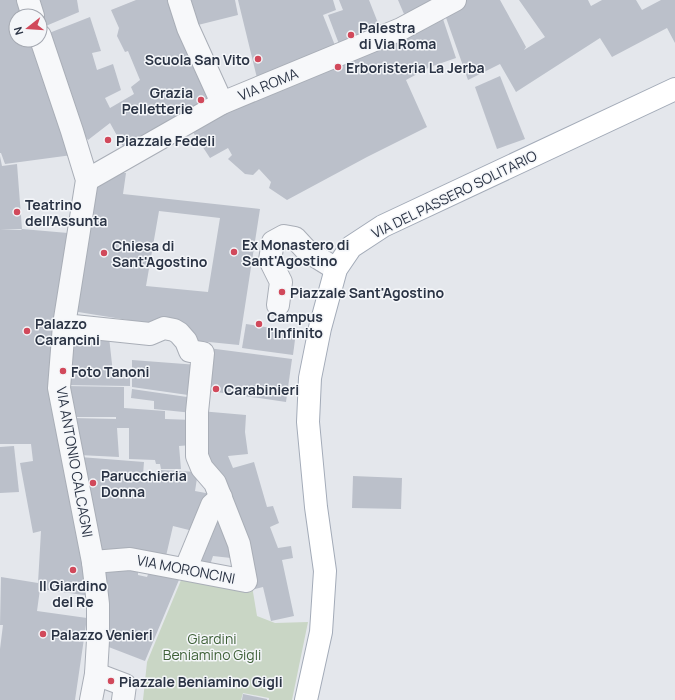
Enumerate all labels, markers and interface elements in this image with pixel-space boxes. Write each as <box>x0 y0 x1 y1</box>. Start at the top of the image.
north arrow <box>8 8 48 48</box>
place label: Palestra di Via Roma <box>359 18 436 53</box>
text: N <box>10 25 26 37</box>
marker: Palestra di Via Roma <box>346 30 356 40</box>
place label: Scuola San Vito <box>145 50 250 69</box>
marker: Scuola San Vito <box>253 54 263 64</box>
place label: Erboristeria La Jerba <box>346 58 485 77</box>
marker: Erboristeria La Jerba <box>333 62 343 72</box>
street label: VIA ROMA <box>235 63 301 105</box>
place label: Grazia Pelletterie <box>122 83 193 118</box>
marker: Grazia Pelletterie <box>196 95 206 105</box>
place label: Piazzale Fedeli <box>116 131 215 150</box>
marker: Piazzale Fedeli <box>103 135 113 145</box>
street label: VIA DEL PASSERO SOLITARIO <box>368 146 540 242</box>
place label: Teatrino dell'Assunta <box>25 195 107 230</box>
marker: Teatrino dell'Assunta <box>12 207 22 217</box>
place label: Ex Monastero di Sant'Agostino <box>242 235 349 270</box>
place label: Chiesa di Sant'Agostino <box>112 236 208 271</box>
marker: Ex Monastero di Sant'Agostino <box>229 247 239 257</box>
marker: Chiesa di Sant'Agostino <box>99 248 109 258</box>
place label: Piazzale Sant'Agostino <box>290 283 444 302</box>
marker: Piazzale Sant'Agostino <box>277 287 287 297</box>
place label: Campus l'Infinito <box>267 307 323 342</box>
place label: Palazzo Carancini <box>35 314 100 349</box>
marker: Campus l'Infinito <box>254 319 264 329</box>
marker: Palazzo Carancini <box>22 326 32 336</box>
place label: Foto Tanoni <box>71 362 149 381</box>
marker: Foto Tanoni <box>58 366 68 376</box>
place label: Carabinieri <box>224 380 299 399</box>
marker: Carabinieri <box>211 384 221 394</box>
street label: VIA ANTONIO CALCAGNI <box>52 385 98 539</box>
place label: Parucchieria Donna <box>101 466 187 501</box>
marker: Parucchieria Donna <box>88 478 98 488</box>
street label: VIA MORONCINI <box>135 550 237 588</box>
marker: Il Giardino del Re <box>68 565 78 575</box>
place label: Il Giardino del Re <box>39 576 107 611</box>
place label: Palazzo Venieri <box>51 625 153 644</box>
marker: Palazzo Venieri <box>38 629 48 639</box>
park label: Giardini Beniamino Gigli <box>163 629 261 664</box>
place label: Piazzale Beniamino Gigli <box>119 672 283 691</box>
marker: Piazzale Beniamino Gigli <box>106 676 116 686</box>

